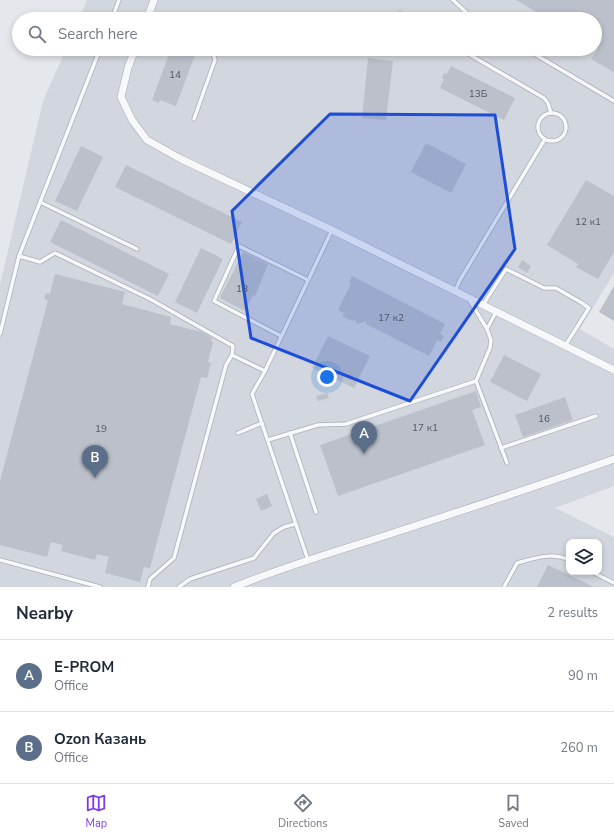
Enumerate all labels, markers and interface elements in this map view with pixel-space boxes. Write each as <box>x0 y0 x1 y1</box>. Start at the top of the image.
search box <box>12 12 602 56</box>
icon: search <box>26 23 48 45</box>
text: Search here <box>58 24 138 44</box>
house number: 14 <box>169 68 181 82</box>
house number: 13Б <box>469 87 488 101</box>
house number: 12 к1 <box>575 215 601 229</box>
house number: 18 <box>236 282 248 296</box>
house number: 17 к2 <box>378 311 404 325</box>
your location <box>317 367 337 387</box>
house number: 16 <box>538 412 550 426</box>
pin: A <box>351 421 377 454</box>
house number: 17 к1 <box>412 421 438 435</box>
house number: 19 <box>95 422 107 436</box>
pin: B <box>82 445 108 478</box>
map controls <box>566 539 602 575</box>
button: layers <box>566 539 602 575</box>
text: Nearby <box>16 602 73 625</box>
text: 2 results <box>547 604 598 622</box>
text: E-PROM <box>54 657 114 677</box>
text: A <box>24 667 34 685</box>
text: 90 m <box>568 667 598 685</box>
text: Office <box>54 677 88 695</box>
text: Ozon Казань <box>54 729 146 749</box>
text: B <box>25 739 33 757</box>
text: 260 m <box>560 739 598 757</box>
text: Office <box>54 749 88 767</box>
tab: Map <box>85 792 107 831</box>
tab: Directions <box>278 792 328 831</box>
tab: Saved <box>498 792 529 831</box>

